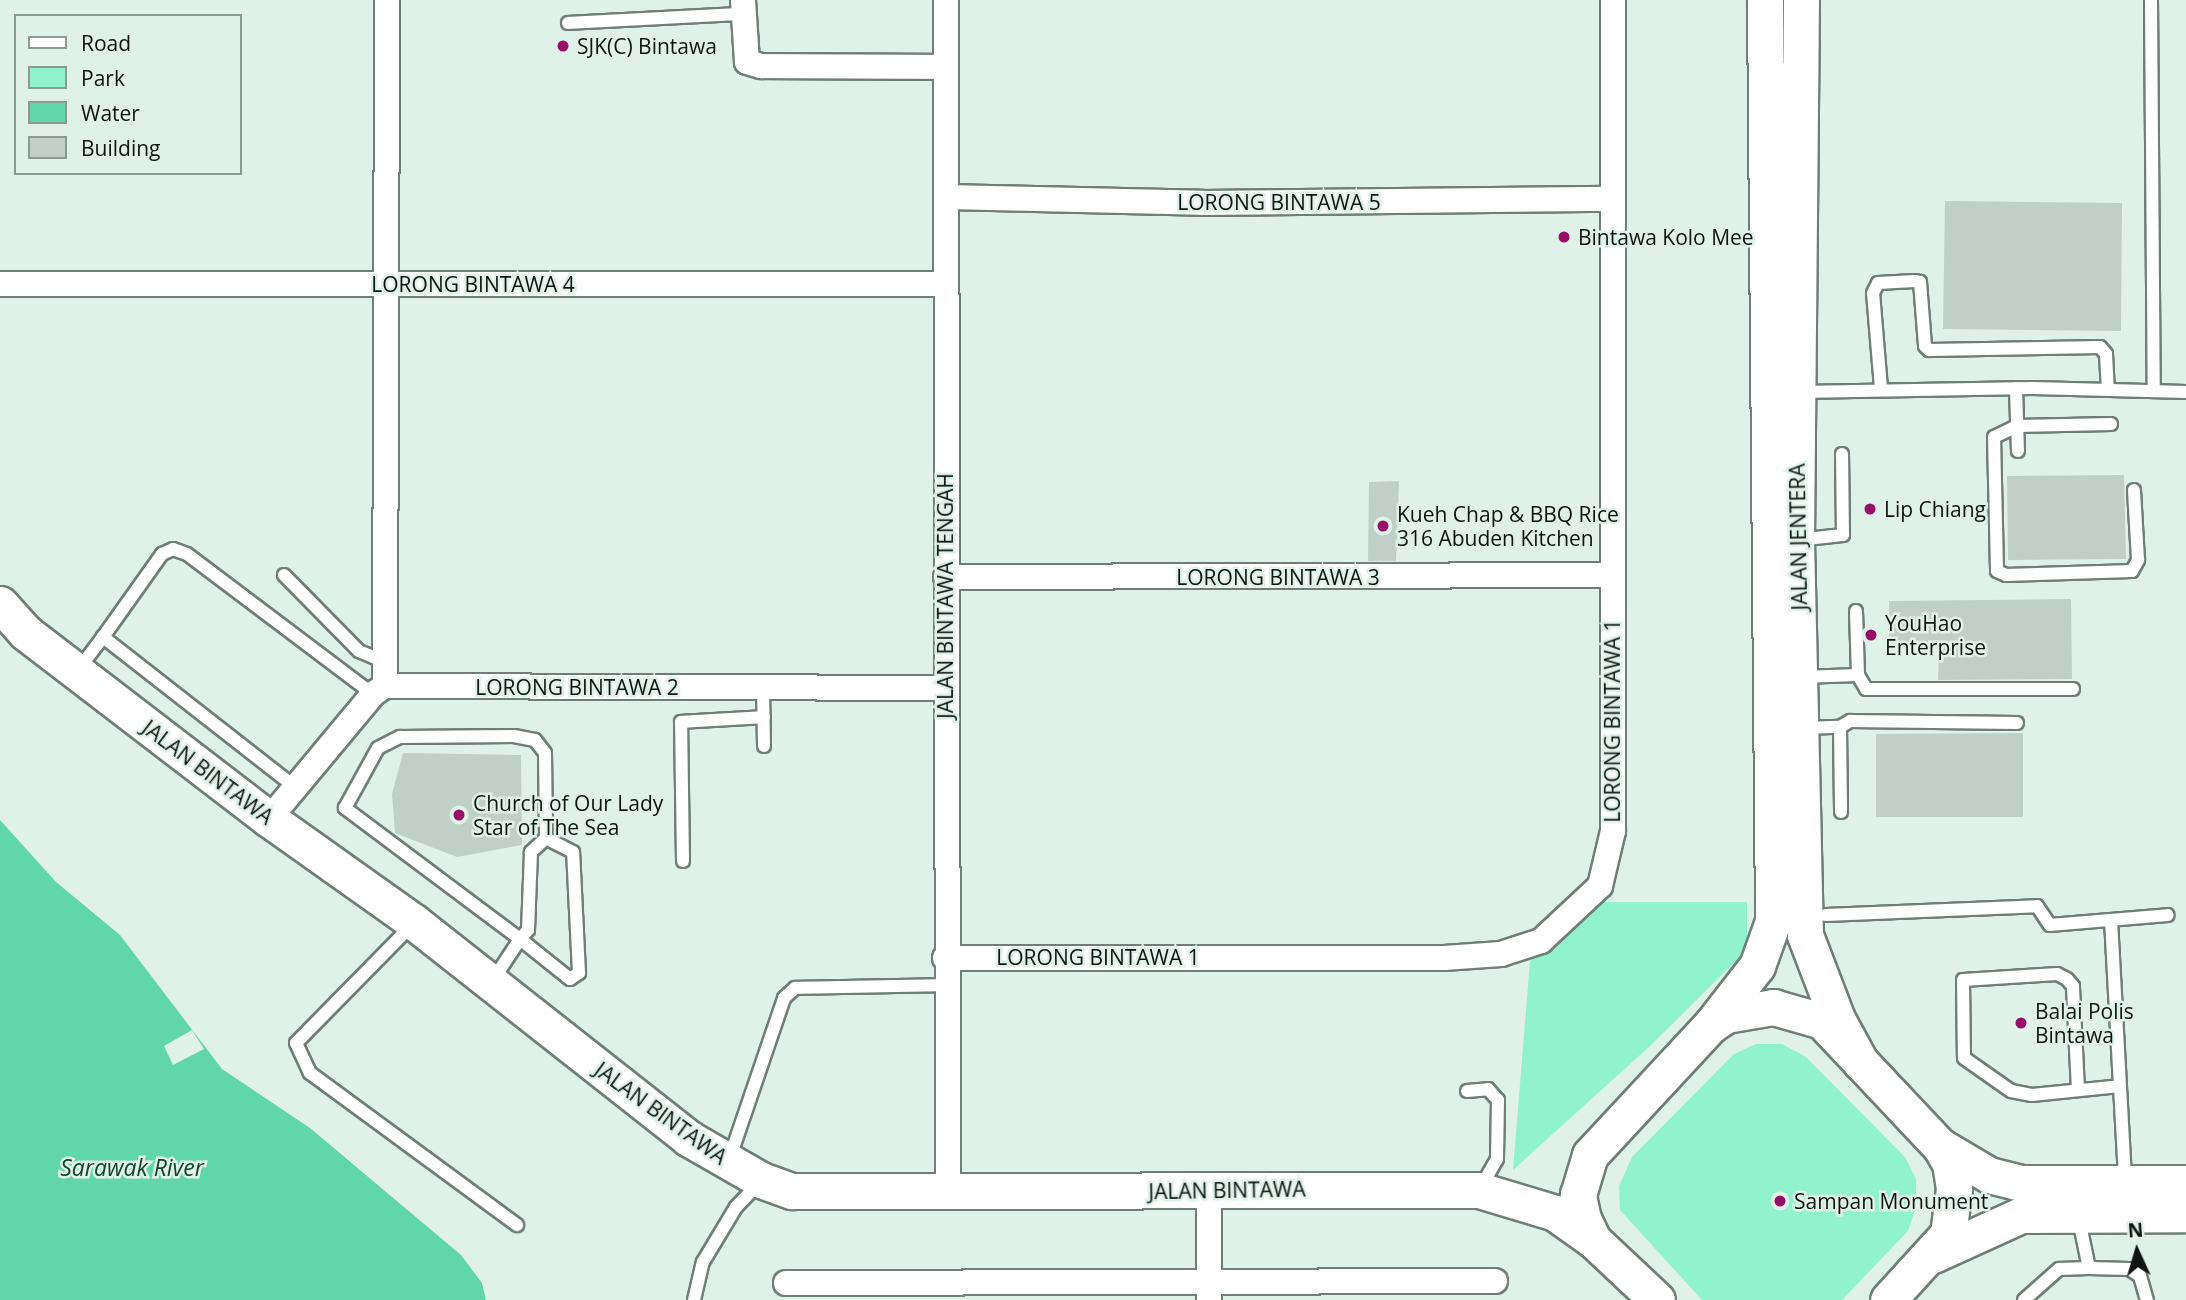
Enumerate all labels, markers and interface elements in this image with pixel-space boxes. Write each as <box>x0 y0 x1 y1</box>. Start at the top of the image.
legend <box>14 14 242 175</box>
text: Road <box>81 29 131 57</box>
place label: SJK(C) Bintawa <box>577 33 717 59</box>
marker: SJK(C) Bintawa <box>555 38 571 54</box>
text: Park <box>81 64 125 92</box>
text: Water <box>81 99 140 127</box>
text: Building <box>81 134 160 162</box>
street label: LORONG BINTAWA 5 <box>1177 189 1381 215</box>
place label: Bintawa Kolo Mee <box>1578 224 1754 250</box>
marker: Bintawa Kolo Mee <box>1556 229 1572 245</box>
street label: LORONG BINTAWA 4 <box>371 271 575 297</box>
street label: JALAN JENTERA <box>1784 463 1812 611</box>
street label: JALAN BINTAWA TENGAH <box>932 473 958 719</box>
place label: Lip Chiang <box>1884 496 1986 522</box>
place label: Kueh Chap & BBQ Rice 316 Abuden Kitchen <box>1397 501 1619 551</box>
marker: Lip Chiang <box>1862 501 1878 517</box>
marker: Kueh Chap & BBQ Rice 316 Abuden Kitchen <box>1375 518 1391 534</box>
street label: LORONG BINTAWA 3 <box>1176 564 1380 590</box>
place label: YouHao Enterprise <box>1885 610 1986 660</box>
street label: LORONG BINTAWA 1 <box>1599 619 1625 823</box>
marker: YouHao Enterprise <box>1863 627 1879 643</box>
street label: LORONG BINTAWA 2 <box>475 674 679 700</box>
street label: JALAN BINTAWA <box>138 715 278 829</box>
place label: Church of Our Lady Star of The Sea <box>473 790 663 840</box>
marker: Church of Our Lady Star of The Sea <box>451 807 467 823</box>
street label: LORONG BINTAWA 1 <box>996 944 1200 970</box>
place label: Balai Polis Bintawa <box>2035 998 2134 1048</box>
marker: Balai Polis Bintawa <box>2013 1015 2029 1031</box>
street label: JALAN BINTAWA <box>590 1057 732 1169</box>
water label: Sarawak River <box>60 1153 204 1181</box>
street label: JALAN BINTAWA <box>1148 1176 1306 1204</box>
place label: Sampan Monument <box>1794 1188 1988 1214</box>
marker: Sampan Monument <box>1772 1193 1788 1209</box>
north arrow <box>2102 1216 2172 1286</box>
text: N <box>2127 1217 2144 1244</box>

